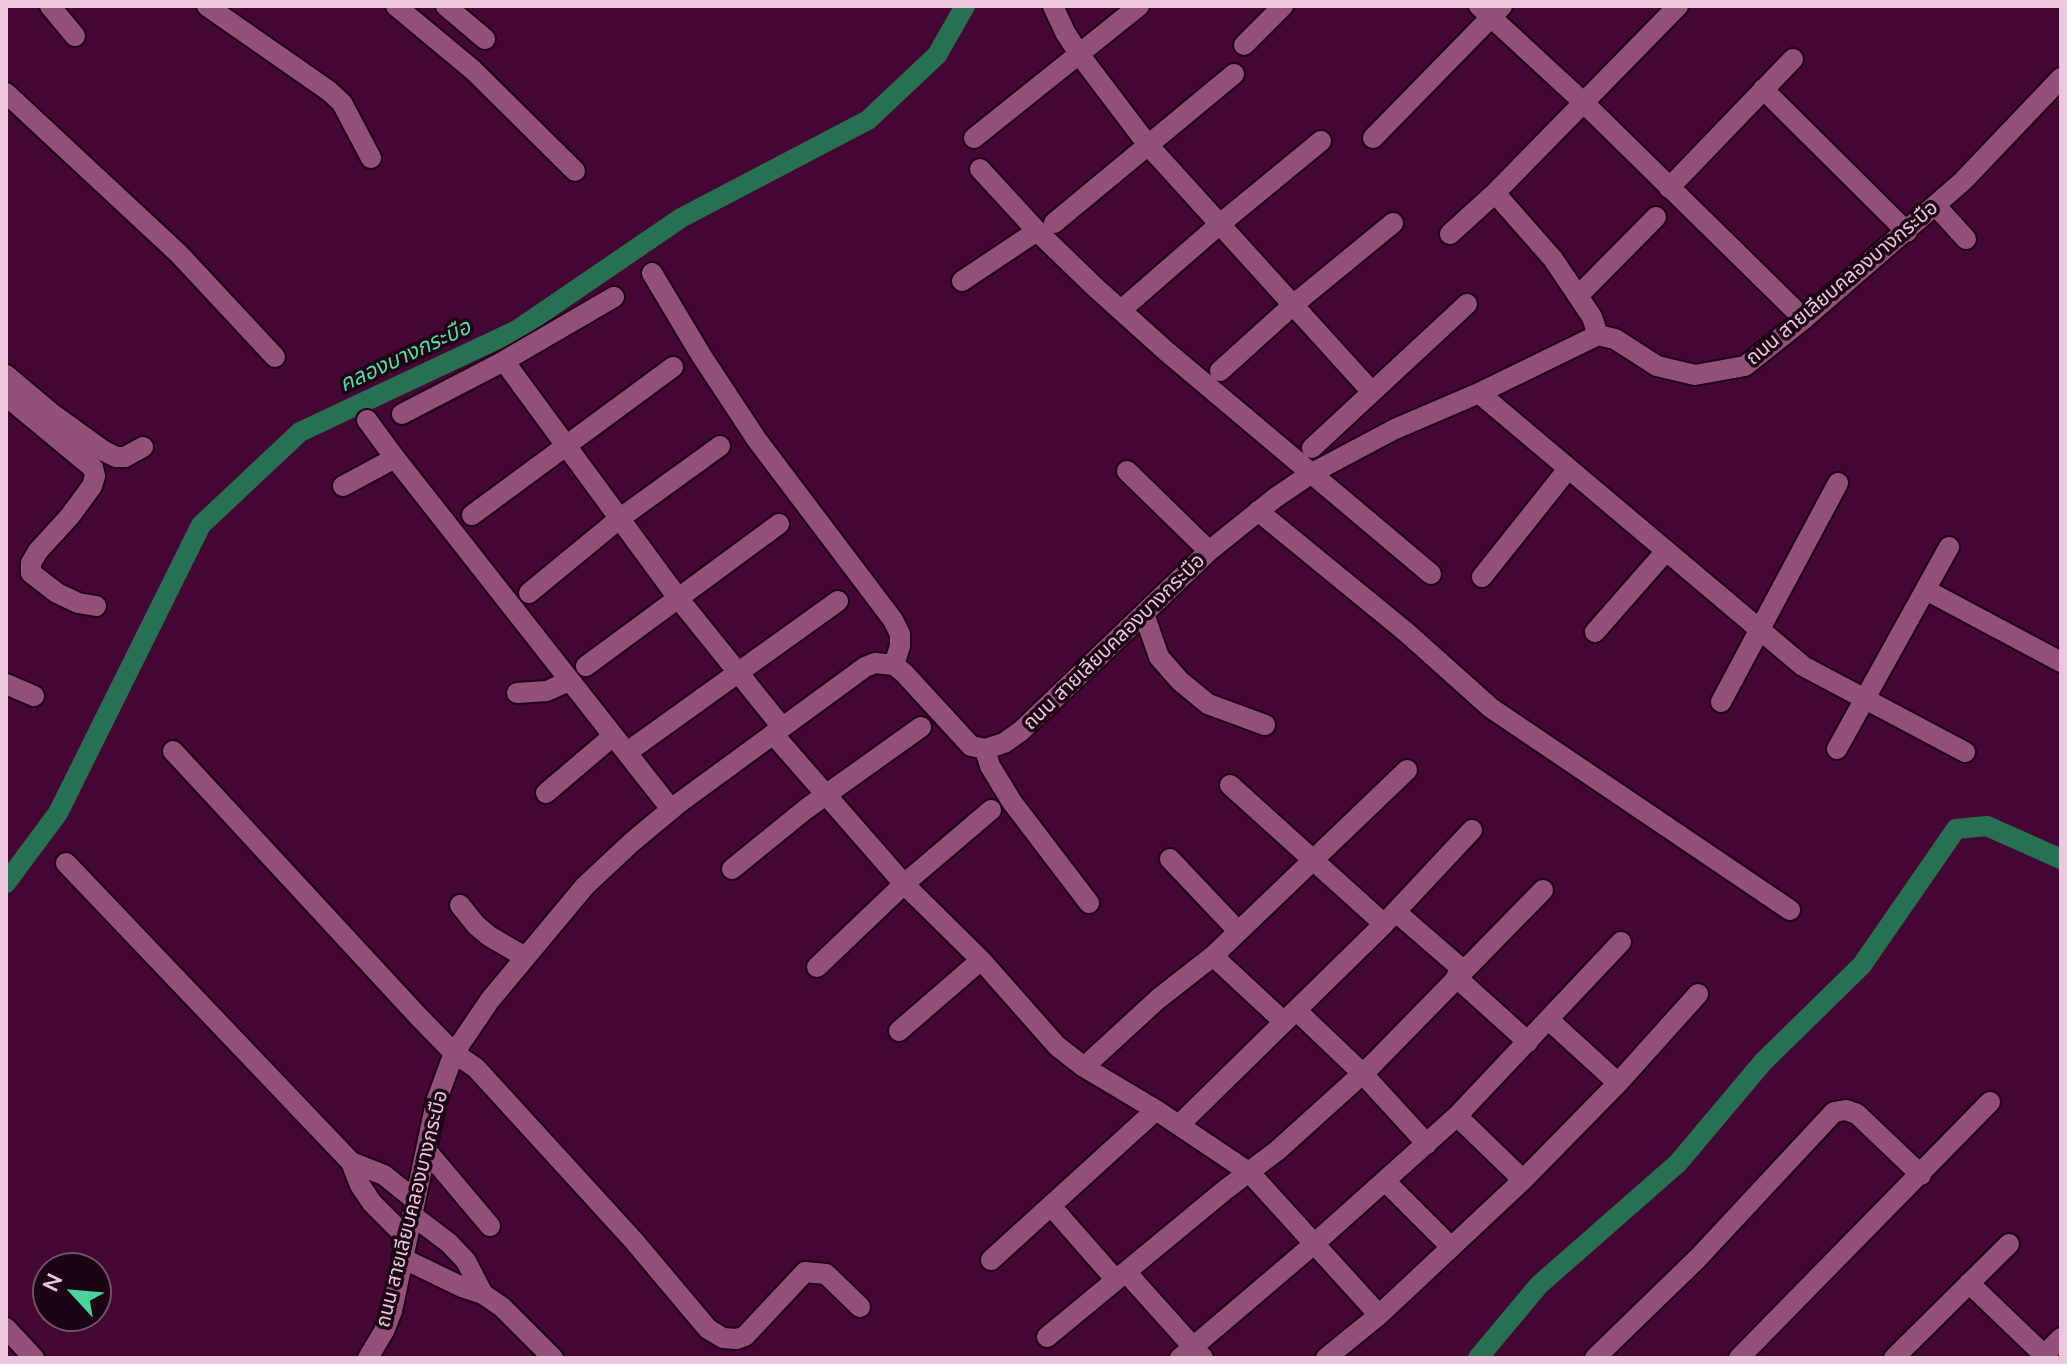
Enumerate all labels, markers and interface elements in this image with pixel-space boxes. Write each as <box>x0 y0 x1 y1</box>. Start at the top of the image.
street label: ถนน สายเลียบคลองบางกระบือ <box>1741 196 1943 370</box>
water label: คลองบางกระบือ <box>335 314 475 398</box>
street label: ถนน สายเลียบคลองบางกระบือ <box>1018 549 1210 735</box>
street label: ถนน สายเลียบคลองบางกระบือ <box>371 1088 453 1330</box>
north arrow <box>32 1252 112 1332</box>
text: N <box>36 1269 68 1296</box>

